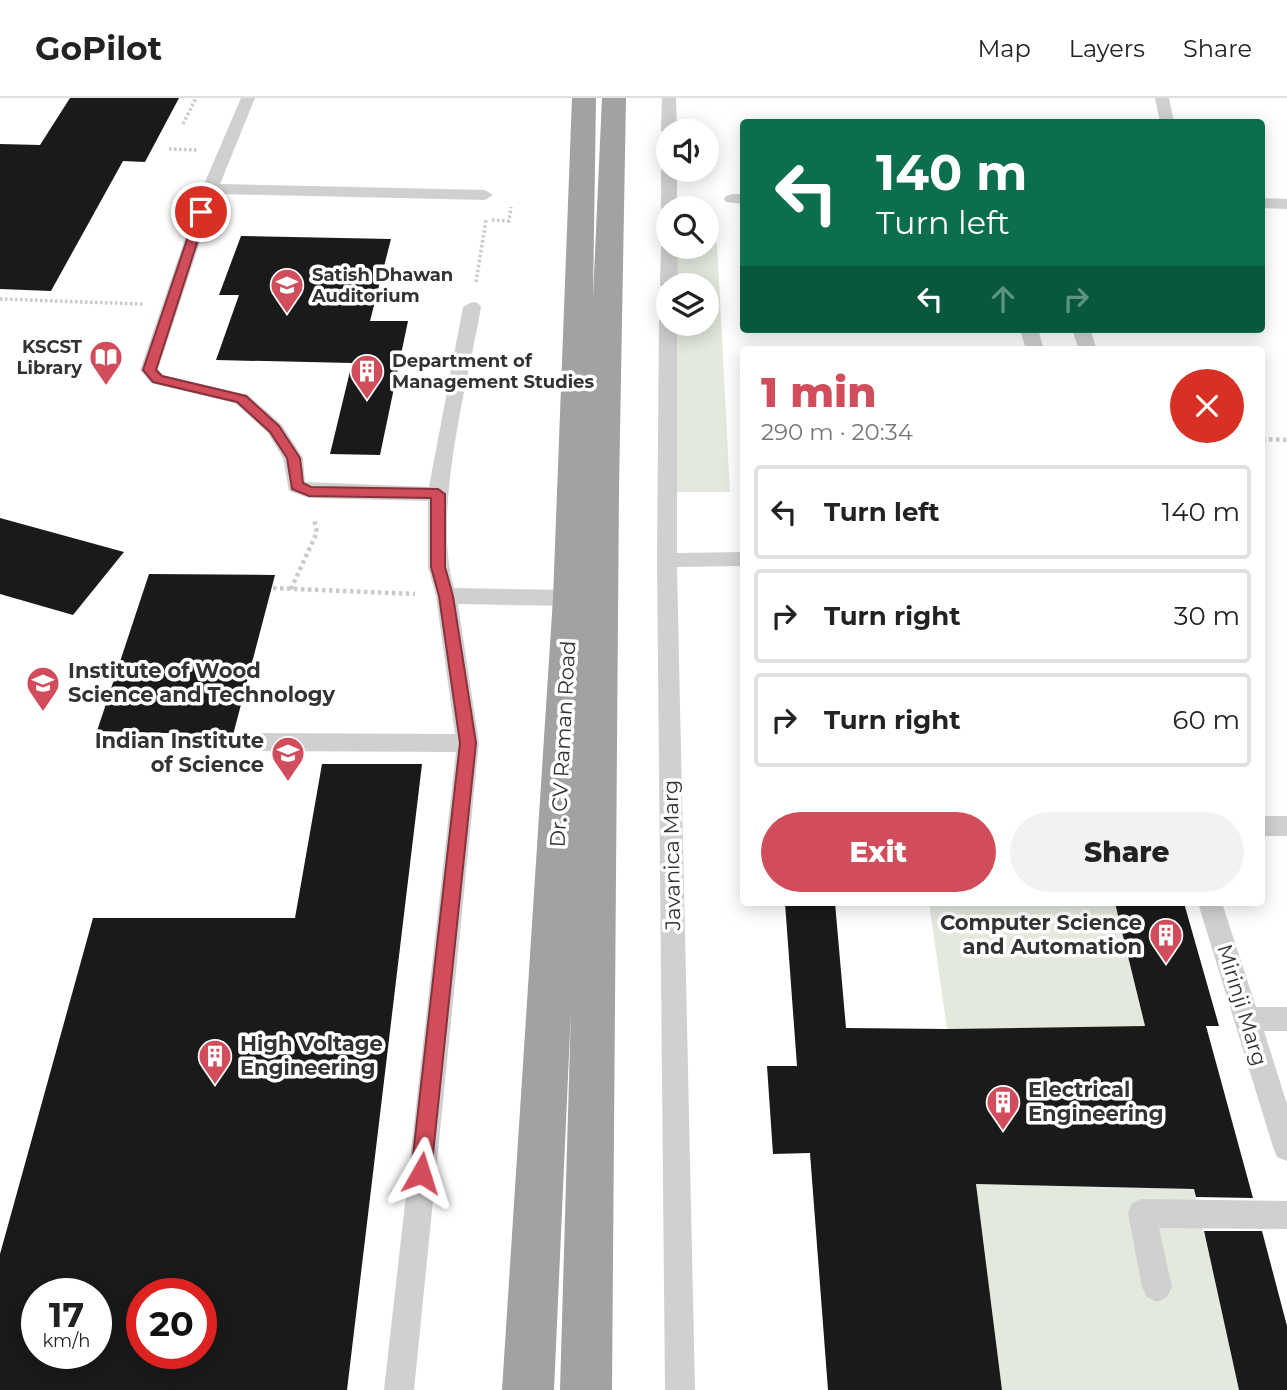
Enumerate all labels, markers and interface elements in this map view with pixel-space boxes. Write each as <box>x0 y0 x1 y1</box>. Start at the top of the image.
text: GoPilot <box>35 28 162 68</box>
text: Map <box>977 34 1031 63</box>
text: Layers <box>1069 34 1145 63</box>
text: Share <box>1183 34 1252 63</box>
map controls <box>656 119 719 336</box>
button: sound <box>656 119 719 182</box>
text: 140 m <box>876 143 1028 202</box>
icon: left <box>761 147 852 238</box>
pin <box>171 182 231 242</box>
icon: arrive <box>182 193 220 231</box>
button: search <box>656 196 719 259</box>
text: Turn left <box>876 203 1010 242</box>
place label: Satish Dhawan Auditorium <box>311 264 453 307</box>
school or university icon: Satish Dhawan Auditorium <box>268 266 306 315</box>
button: layers <box>656 273 719 336</box>
icon: left <box>911 280 949 318</box>
icon: ahead <box>984 280 1022 318</box>
icon: right <box>1057 280 1095 318</box>
place label: KSCST Library <box>17 336 83 379</box>
library icon: KSCST Library <box>87 338 125 387</box>
place label: Department of Management Studies <box>392 350 594 393</box>
building icon: Department of Management Studies <box>348 352 386 401</box>
text: 1 min <box>761 366 877 418</box>
button: close <box>1170 369 1244 443</box>
text: 290 m · 20:34 <box>761 418 913 446</box>
icon: left <box>765 493 803 531</box>
text: Turn left <box>824 496 940 528</box>
text: 140 m <box>1162 496 1240 528</box>
icon: right <box>765 597 803 635</box>
text: Turn right <box>824 600 960 632</box>
text: 30 m <box>1174 600 1240 632</box>
street label: Dr. CV Raman Road <box>545 640 580 848</box>
place label: Institute of Wood Science and Technology <box>68 658 335 707</box>
school or university icon: Institute of Wood Science and Technology <box>24 664 62 713</box>
icon: right <box>765 701 803 739</box>
text: Turn right <box>824 704 960 736</box>
text: 60 m <box>1173 704 1240 736</box>
place label: Indian Institute of Science <box>95 728 264 777</box>
school or university icon: Indian Institute of Science <box>269 734 307 783</box>
street label: Javanica Marg <box>658 779 685 932</box>
button: Exit <box>761 812 996 892</box>
button: Share <box>1010 812 1244 892</box>
place label: Computer Science and Automation <box>940 910 1142 959</box>
building icon: Computer Science and Automation <box>1147 916 1185 965</box>
street label: Mirinji Marg <box>1212 941 1273 1069</box>
place label: High Voltage Engineering <box>240 1031 383 1080</box>
building icon: High Voltage Engineering <box>196 1037 234 1086</box>
place label: Electrical Engineering <box>1028 1077 1163 1126</box>
building icon: Electrical Engineering <box>984 1083 1022 1132</box>
position arrow <box>384 1136 458 1210</box>
speed limit sign: 20 <box>126 1278 217 1369</box>
text: 17 <box>49 1293 84 1336</box>
text: km/h <box>42 1330 91 1352</box>

